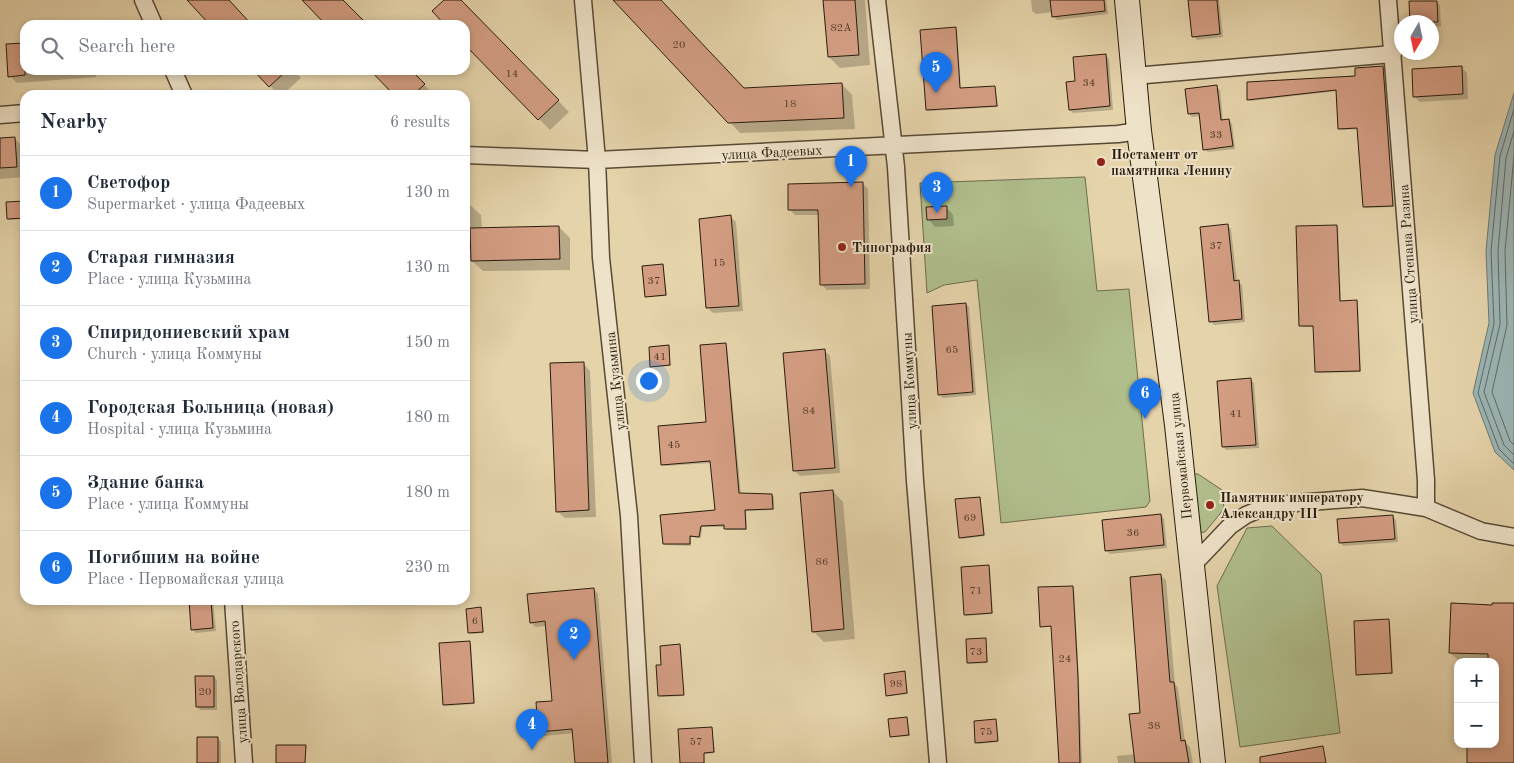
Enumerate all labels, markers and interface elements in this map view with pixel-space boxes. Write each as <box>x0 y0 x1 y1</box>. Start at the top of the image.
north arrow <box>1394 15 1439 60</box>
search box <box>20 20 470 75</box>
house number: 82А <box>830 23 852 34</box>
icon: search <box>38 34 66 62</box>
text: Search here <box>78 38 175 57</box>
house number: 20 <box>673 40 685 51</box>
pin: 5 <box>920 52 952 93</box>
house number: 14 <box>506 69 518 80</box>
house number: 34 <box>1083 78 1095 89</box>
house number: 18 <box>784 99 796 110</box>
text: Nearby <box>40 112 108 133</box>
text: 6 results <box>390 115 450 131</box>
house number: 33 <box>1210 130 1222 141</box>
street label: улица Фадеевых <box>721 143 823 163</box>
pin: 1 <box>835 146 867 187</box>
place label: Постамент от памятника Ленину <box>1111 148 1232 178</box>
marker: Постамент от памятника Ленину <box>1095 156 1107 168</box>
pin: 3 <box>921 172 953 213</box>
text: Светофор <box>87 174 170 193</box>
street label: улица Степана Разина <box>1397 184 1421 324</box>
text: 1 <box>51 185 61 201</box>
text: 130 m <box>405 185 450 201</box>
text: Supermarket · улица Фадеевых <box>87 197 305 213</box>
marker: Типография <box>836 241 848 253</box>
place label: Типография <box>852 241 931 256</box>
house number: 37 <box>1210 241 1222 252</box>
text: Старая гимназия <box>87 249 235 268</box>
house number: 15 <box>713 258 725 269</box>
text: 2 <box>51 260 61 276</box>
text: 130 m <box>405 260 450 276</box>
text: Place · улица Кузьмина <box>87 272 251 288</box>
house number: 37 <box>648 276 660 287</box>
text: Спиридониевский храм <box>87 324 290 343</box>
street label: улица Кузьмина <box>604 331 628 431</box>
street label: улица Коммуны <box>900 332 920 430</box>
text: 3 <box>51 335 61 351</box>
text: 150 m <box>405 335 450 351</box>
house number: 65 <box>946 345 958 356</box>
text: Church · улица Коммуны <box>87 347 262 363</box>
house number: 41 <box>654 352 666 363</box>
your location <box>636 368 662 394</box>
pin: 6 <box>1129 378 1161 419</box>
street label: Первомайская улица <box>1167 391 1195 520</box>
text: Городская Больница (новая) <box>87 399 334 418</box>
house number: 84 <box>803 406 815 417</box>
house number: 41 <box>1230 409 1242 420</box>
text: 4 <box>51 410 61 426</box>
text: 180 m <box>405 410 450 426</box>
text: Hospital · улица Кузьмина <box>87 422 272 438</box>
house number: 45 <box>668 440 680 451</box>
text: Здание банка <box>87 474 204 493</box>
text: 5 <box>51 485 61 501</box>
text: 180 m <box>405 485 450 501</box>
place label: Памятник императору Александру III <box>1220 491 1364 521</box>
text: Place · улица Коммуны <box>87 497 249 513</box>
marker: Памятник императору Александру III <box>1204 499 1216 511</box>
house number: 69 <box>964 513 976 524</box>
house number: 36 <box>1127 528 1139 539</box>
text: Погибшим на войне <box>87 549 260 568</box>
house number: 86 <box>816 557 828 568</box>
text: 6 <box>51 560 61 576</box>
text: 230 m <box>405 560 450 576</box>
text: Place · Первомайская улица <box>87 572 284 588</box>
house number: 71 <box>970 586 982 597</box>
house number: 6 <box>472 616 478 627</box>
pin: 2 <box>558 619 590 660</box>
street label: улица Володарского <box>228 620 250 744</box>
house number: 73 <box>970 647 982 658</box>
house number: 24 <box>1059 654 1071 665</box>
map controls <box>1454 658 1499 748</box>
button: + <box>1454 658 1499 703</box>
house number: 98 <box>890 679 902 690</box>
house number: 20 <box>199 687 211 698</box>
button: − <box>1454 703 1499 748</box>
pin: 4 <box>516 709 548 750</box>
house number: 38 <box>1148 721 1160 732</box>
house number: 75 <box>980 727 992 738</box>
house number: 57 <box>690 737 702 748</box>

